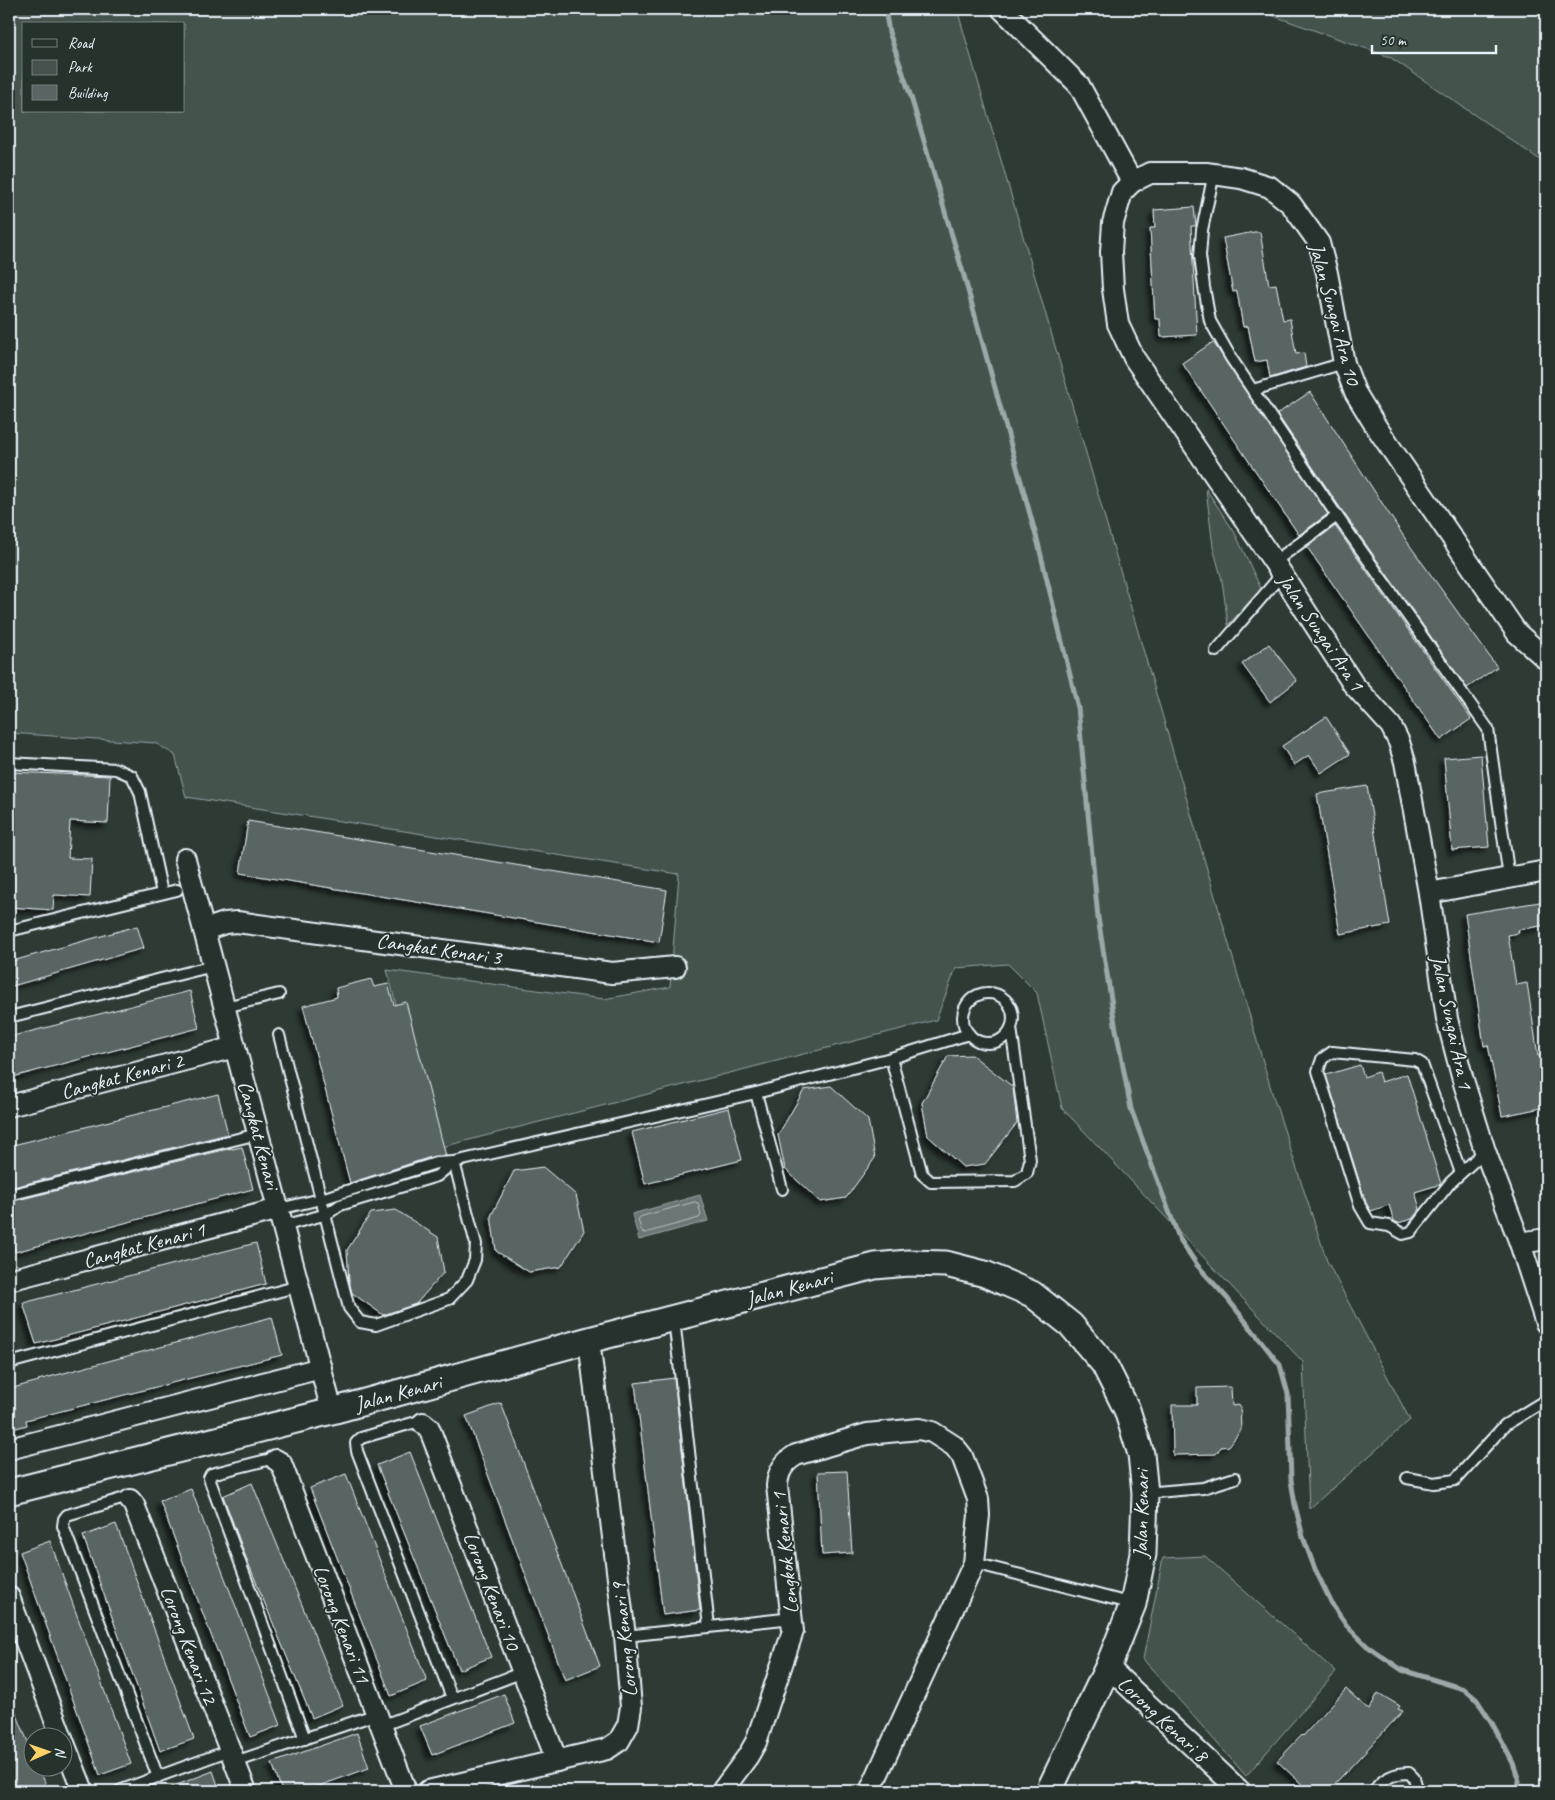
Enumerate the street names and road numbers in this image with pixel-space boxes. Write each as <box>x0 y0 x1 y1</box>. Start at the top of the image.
street label: Jalan Sungai Ara 10 <box>1303 239 1367 389</box>
street label: Jalan Sungai Ara 1 <box>1272 567 1371 697</box>
street label: Cangkat Kenari 3 <box>375 927 505 971</box>
street label: Jalan Sungai Ara 1 <box>1425 952 1479 1093</box>
street label: Cangkat Kenari 2 <box>58 1047 188 1105</box>
street label: Cangkat Kenari <box>232 1078 287 1195</box>
street label: Cangkat Kenari 1 <box>80 1216 210 1274</box>
street label: Jalan Kenari <box>742 1263 838 1312</box>
street label: Jalan Kenari <box>351 1368 447 1417</box>
street label: Jalan Kenari <box>1127 1466 1155 1560</box>
street label: Lengkok Kenari 1 <box>766 1489 804 1615</box>
street label: Lorong Kenari 10 <box>458 1528 527 1655</box>
street label: Lorong Kenari 11 <box>308 1561 377 1688</box>
street label: Lorong Kenari 9 <box>605 1580 643 1698</box>
street label: Lorong Kenari 12 <box>155 1582 224 1709</box>
street label: Lorong Kenari 8 <box>1112 1670 1216 1769</box>

